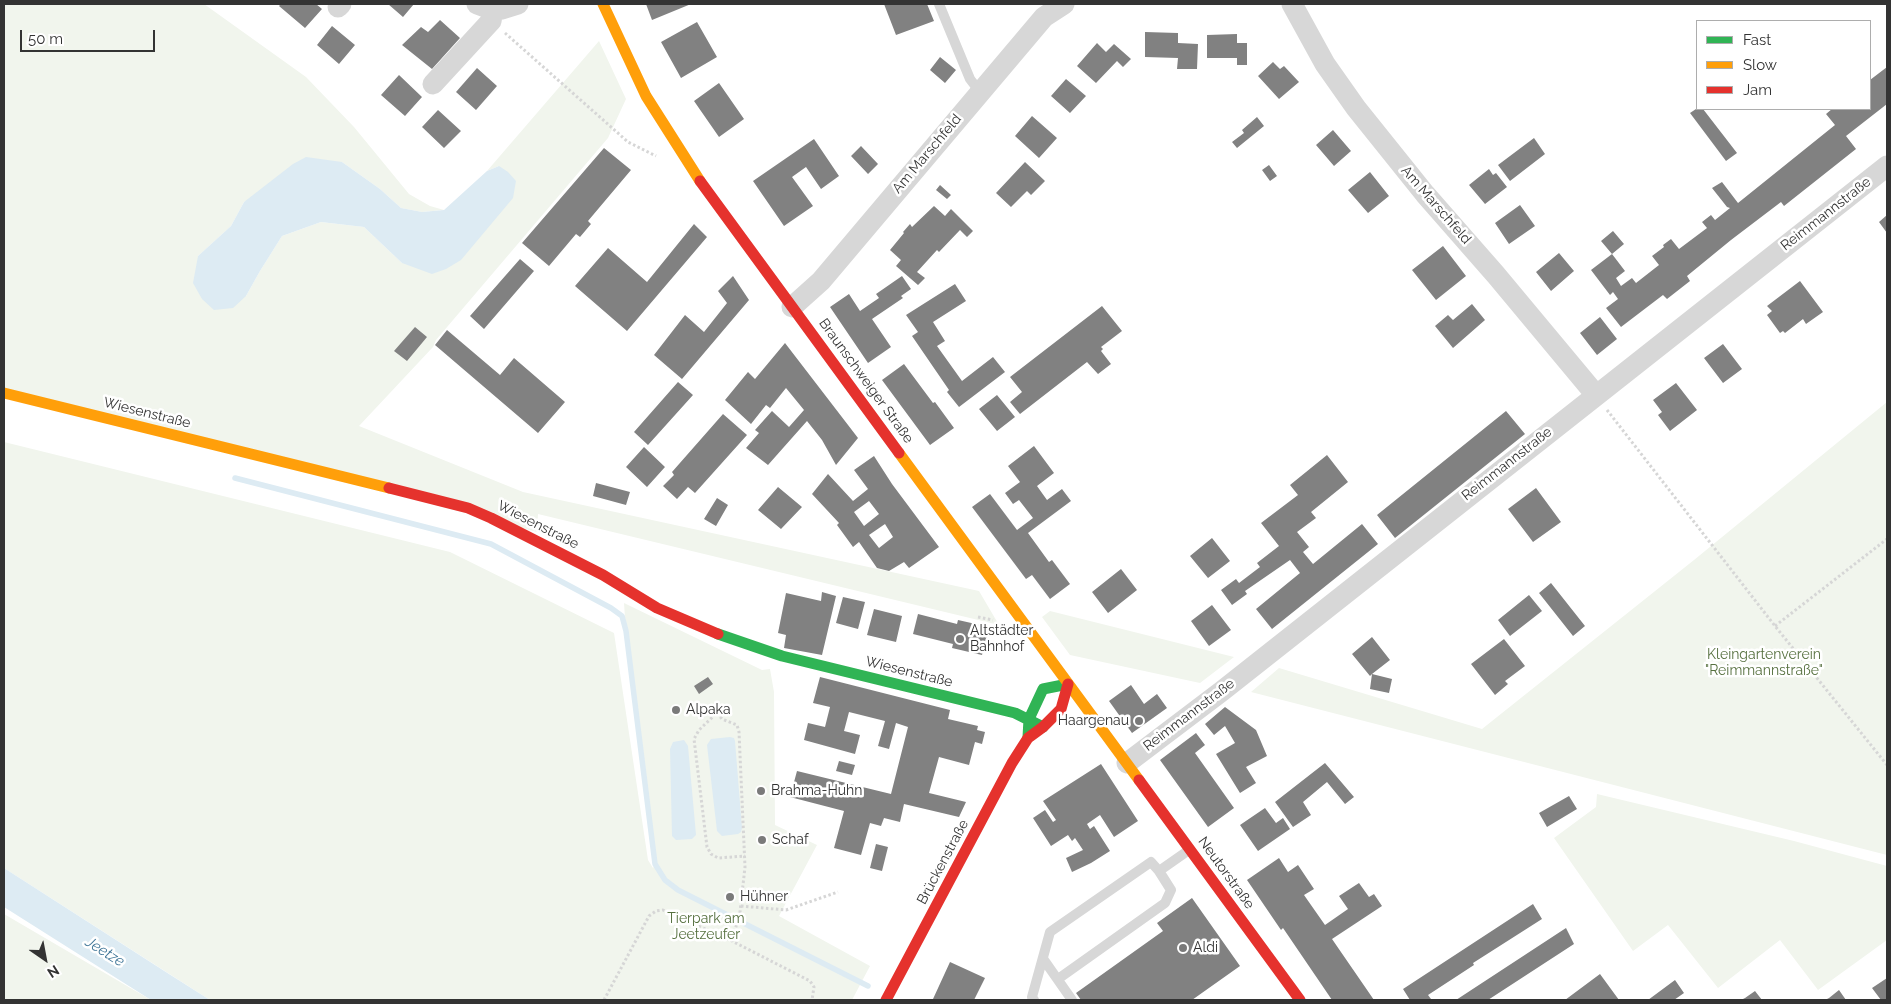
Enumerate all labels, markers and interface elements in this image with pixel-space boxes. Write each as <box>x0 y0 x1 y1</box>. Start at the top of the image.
scale bar <box>22 20 158 52</box>
legend <box>1696 20 1871 110</box>
text: 50 m <box>28 30 63 48</box>
text: Fast <box>1743 31 1771 49</box>
text: Slow <box>1743 56 1777 74</box>
text: Jam <box>1743 81 1772 99</box>
street label: Am Marschfeld <box>889 111 965 197</box>
street label: Am Marschfeld <box>1397 162 1475 248</box>
street label: Reimmannstraße <box>1778 174 1874 254</box>
street label: Braunschweiger Straße <box>815 315 917 447</box>
street label: Wiesenstraße <box>102 394 192 432</box>
street label: Reimmannstraße <box>1459 424 1555 504</box>
street label: Wiesenstraße <box>495 497 581 553</box>
place label: Altstädter Bahnhof <box>970 623 1033 656</box>
marker: Altstädter Bahnhof <box>954 633 966 645</box>
park label: Kleingartenverein "Reimmannstraße" <box>1705 647 1823 680</box>
street label: Wiesenstraße <box>864 653 954 691</box>
street label: Reimmannstraße <box>1140 675 1238 755</box>
place label: Alpaka <box>686 702 731 718</box>
marker: Alpaka <box>670 704 682 716</box>
place label: Haargenau <box>1058 713 1129 729</box>
marker: Haargenau <box>1133 715 1145 727</box>
place label: Brahma-Huhn <box>771 783 862 799</box>
marker: Brahma-Huhn <box>755 785 767 797</box>
street label: Brückenstraße <box>914 817 972 907</box>
place label: Schaf <box>772 832 809 848</box>
marker: Schaf <box>756 834 768 846</box>
street label: Neutorstraße <box>1194 834 1258 912</box>
place label: Hühner <box>740 889 788 905</box>
marker: Hühner <box>724 891 736 903</box>
park label: Tierpark am Jeetzeufer <box>667 911 745 944</box>
water label: Jeetze <box>82 933 128 971</box>
north arrow <box>20 934 70 984</box>
place label: Aldi <box>1193 940 1218 956</box>
marker: Aldi <box>1177 942 1189 954</box>
text: N <box>44 962 62 981</box>

